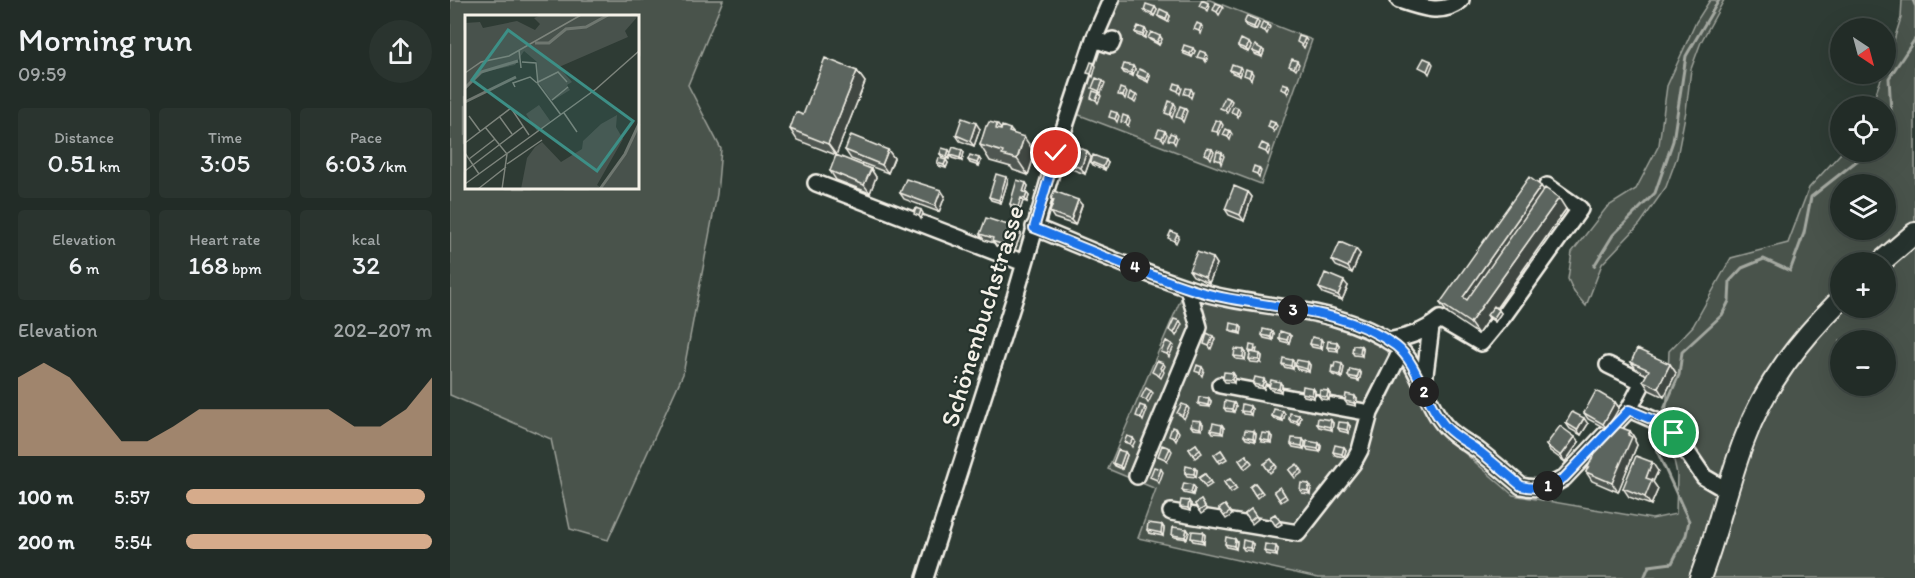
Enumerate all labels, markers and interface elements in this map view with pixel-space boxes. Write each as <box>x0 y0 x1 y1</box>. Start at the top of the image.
inset map <box>465 15 639 189</box>
north arrow <box>1830 18 1896 84</box>
map controls <box>1830 18 1896 396</box>
text: Morning run <box>18 20 193 59</box>
button: share <box>369 20 432 83</box>
text: 09:59 <box>18 62 67 86</box>
button: locate <box>1830 96 1896 162</box>
pin <box>1030 127 1081 178</box>
text: Distance <box>54 128 114 147</box>
text: Time <box>208 128 242 147</box>
text: Pace <box>350 128 382 147</box>
icon: check <box>1039 136 1072 169</box>
text: 0.51 <box>48 147 96 179</box>
text: 3:05 <box>200 147 250 179</box>
text: 6:03 <box>325 147 375 179</box>
text: km <box>96 157 120 176</box>
text: /km <box>375 157 407 176</box>
button: layers <box>1830 174 1896 240</box>
street label: Schönenbuchstrasse <box>933 201 1031 431</box>
text: Elevation <box>52 230 116 249</box>
text: Heart rate <box>190 230 260 249</box>
text: kcal <box>352 230 380 249</box>
text: 6 <box>69 249 82 281</box>
text: 168 <box>188 249 228 281</box>
text: 32 <box>352 249 380 281</box>
pin: 4 <box>1120 252 1150 282</box>
button: + <box>1830 252 1896 318</box>
text: 4 <box>1130 257 1140 276</box>
text: m <box>82 259 99 278</box>
text: bpm <box>228 259 262 278</box>
pin: 3 <box>1278 295 1308 325</box>
text: 3 <box>1289 300 1297 319</box>
text: Elevation <box>18 318 97 342</box>
text: 202–207 m <box>333 318 432 342</box>
button: − <box>1830 330 1896 396</box>
pin: 2 <box>1409 377 1439 407</box>
text: 2 <box>1420 382 1428 401</box>
pin <box>1648 407 1699 458</box>
icon: arrive <box>1657 416 1690 449</box>
pin: 1 <box>1533 471 1563 501</box>
text: 1 <box>1544 476 1552 495</box>
text: 100 m <box>18 485 73 509</box>
text: 5:57 <box>114 485 150 509</box>
text: 200 m <box>18 530 74 554</box>
text: 5:54 <box>114 530 152 554</box>

